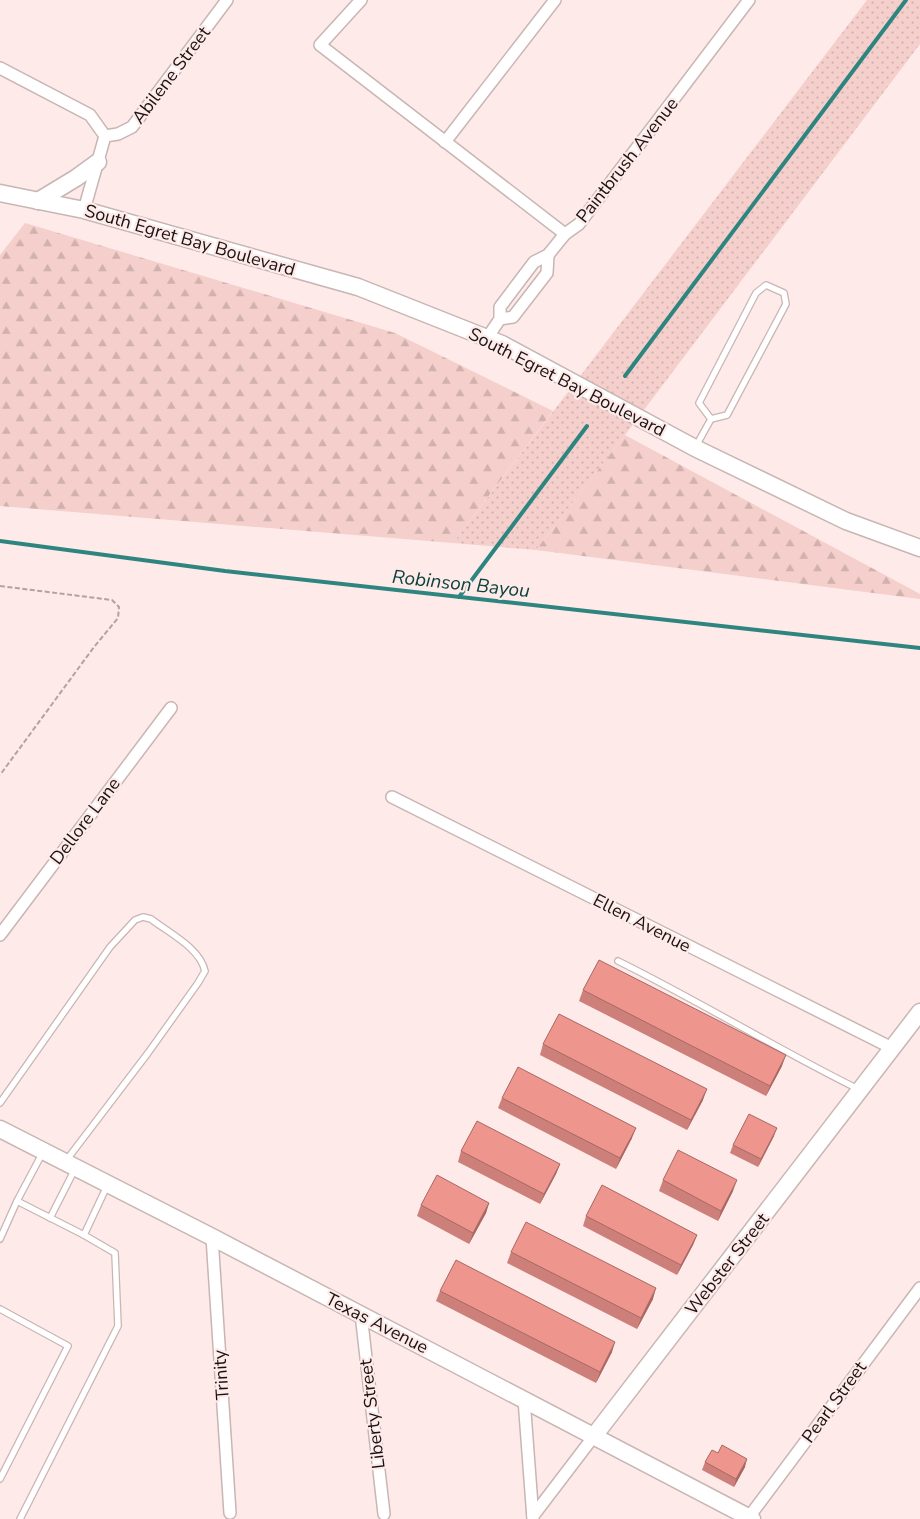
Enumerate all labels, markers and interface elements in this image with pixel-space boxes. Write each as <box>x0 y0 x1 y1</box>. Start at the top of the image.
street label: Abilene Street <box>126 21 216 129</box>
street label: Paintbrush Avenue <box>570 92 684 228</box>
street label: South Egret Bay Boulevard <box>82 198 298 282</box>
street label: South Egret Bay Boulevard <box>464 322 670 442</box>
water label: Robinson Bayou <box>391 564 531 604</box>
street label: Dellore Lane <box>44 773 126 869</box>
street label: Ellen Avenue <box>589 888 695 958</box>
street label: Webster Street <box>680 1207 775 1320</box>
street label: Texas Avenue <box>321 1287 433 1359</box>
street label: Trinity <box>207 1348 235 1401</box>
street label: Pearl Street <box>796 1356 872 1448</box>
street label: Liberty Street <box>353 1357 391 1470</box>

